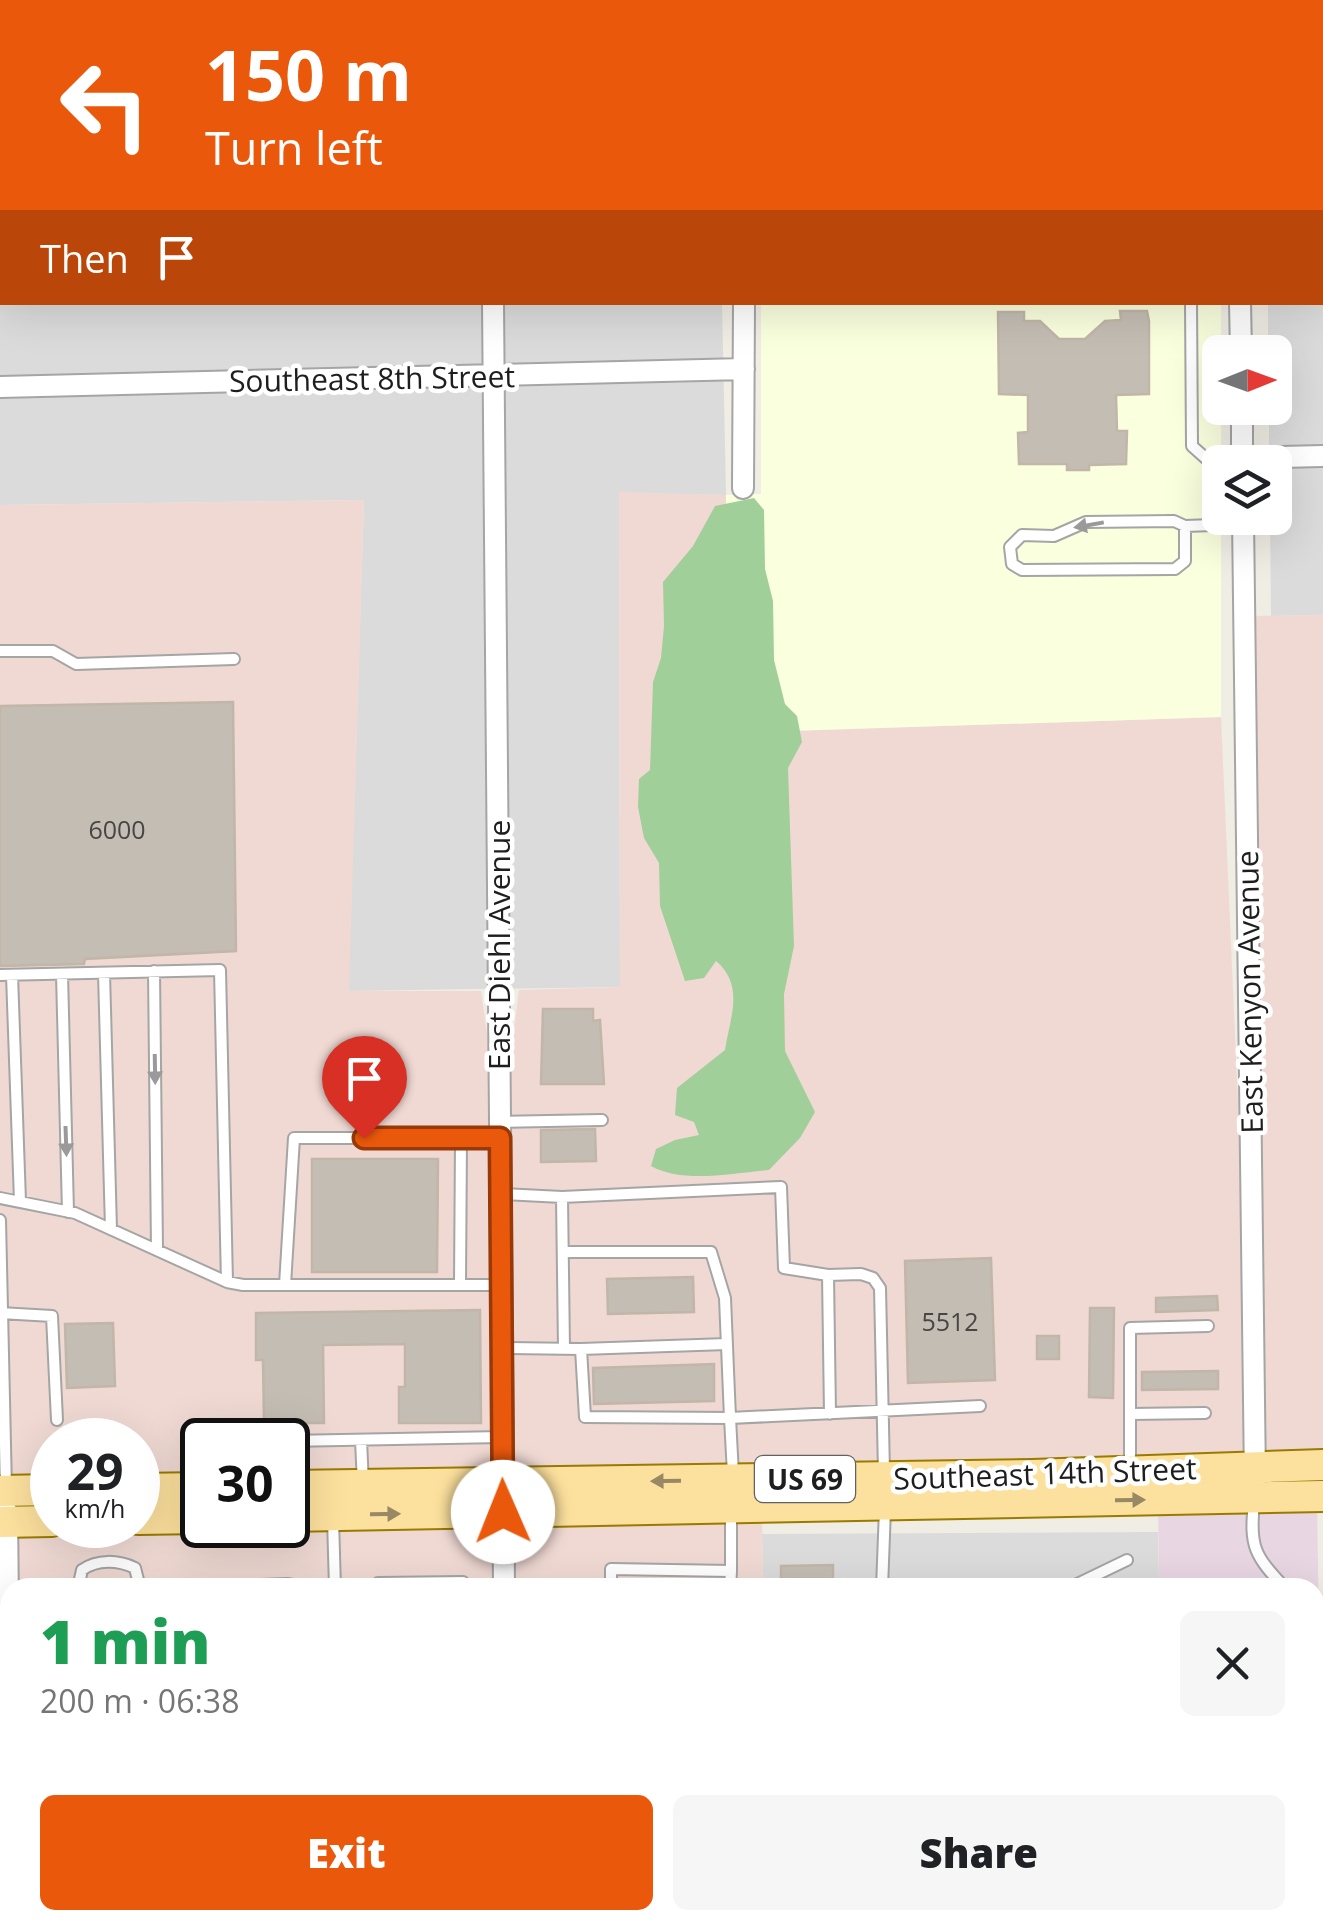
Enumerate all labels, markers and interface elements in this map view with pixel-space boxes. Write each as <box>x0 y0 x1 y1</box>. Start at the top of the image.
text: 150 m <box>205 26 412 122</box>
icon: left <box>40 40 170 170</box>
text: Turn left <box>205 117 383 178</box>
icon: arrive <box>149 230 204 285</box>
text: Then <box>40 232 129 284</box>
north arrow <box>1202 335 1292 425</box>
map controls <box>1202 335 1292 535</box>
street label: Southeast 8th Street <box>229 355 515 401</box>
button: layers <box>1202 445 1292 535</box>
one-way arrow <box>1073 518 1104 533</box>
house number: 6000 <box>88 812 146 846</box>
street label: East Diehl Avenue <box>478 820 519 1070</box>
street label: East Kenyon Avenue <box>1226 850 1272 1134</box>
pin <box>322 1036 407 1139</box>
icon: arrive <box>337 1051 392 1106</box>
one-way arrow <box>147 1053 163 1085</box>
one-way arrow <box>59 1126 75 1158</box>
house number: 5512 <box>921 1304 979 1338</box>
speed limit sign: 30 <box>180 1418 310 1548</box>
text: 29 <box>66 1437 124 1505</box>
street label: Southeast 14th Street <box>893 1447 1197 1499</box>
road number: US 69 <box>755 1456 855 1502</box>
position arrow <box>451 1460 555 1564</box>
one-way arrow <box>649 1473 681 1489</box>
text: km/h <box>65 1491 125 1525</box>
one-way arrow <box>1114 1491 1146 1507</box>
one-way arrow <box>369 1506 401 1522</box>
text: 1 min <box>40 1600 210 1682</box>
button: close <box>1180 1611 1285 1716</box>
text: 200 m · 06:38 <box>40 1679 239 1722</box>
button: Exit <box>40 1795 653 1910</box>
button: Share <box>673 1795 1285 1910</box>

